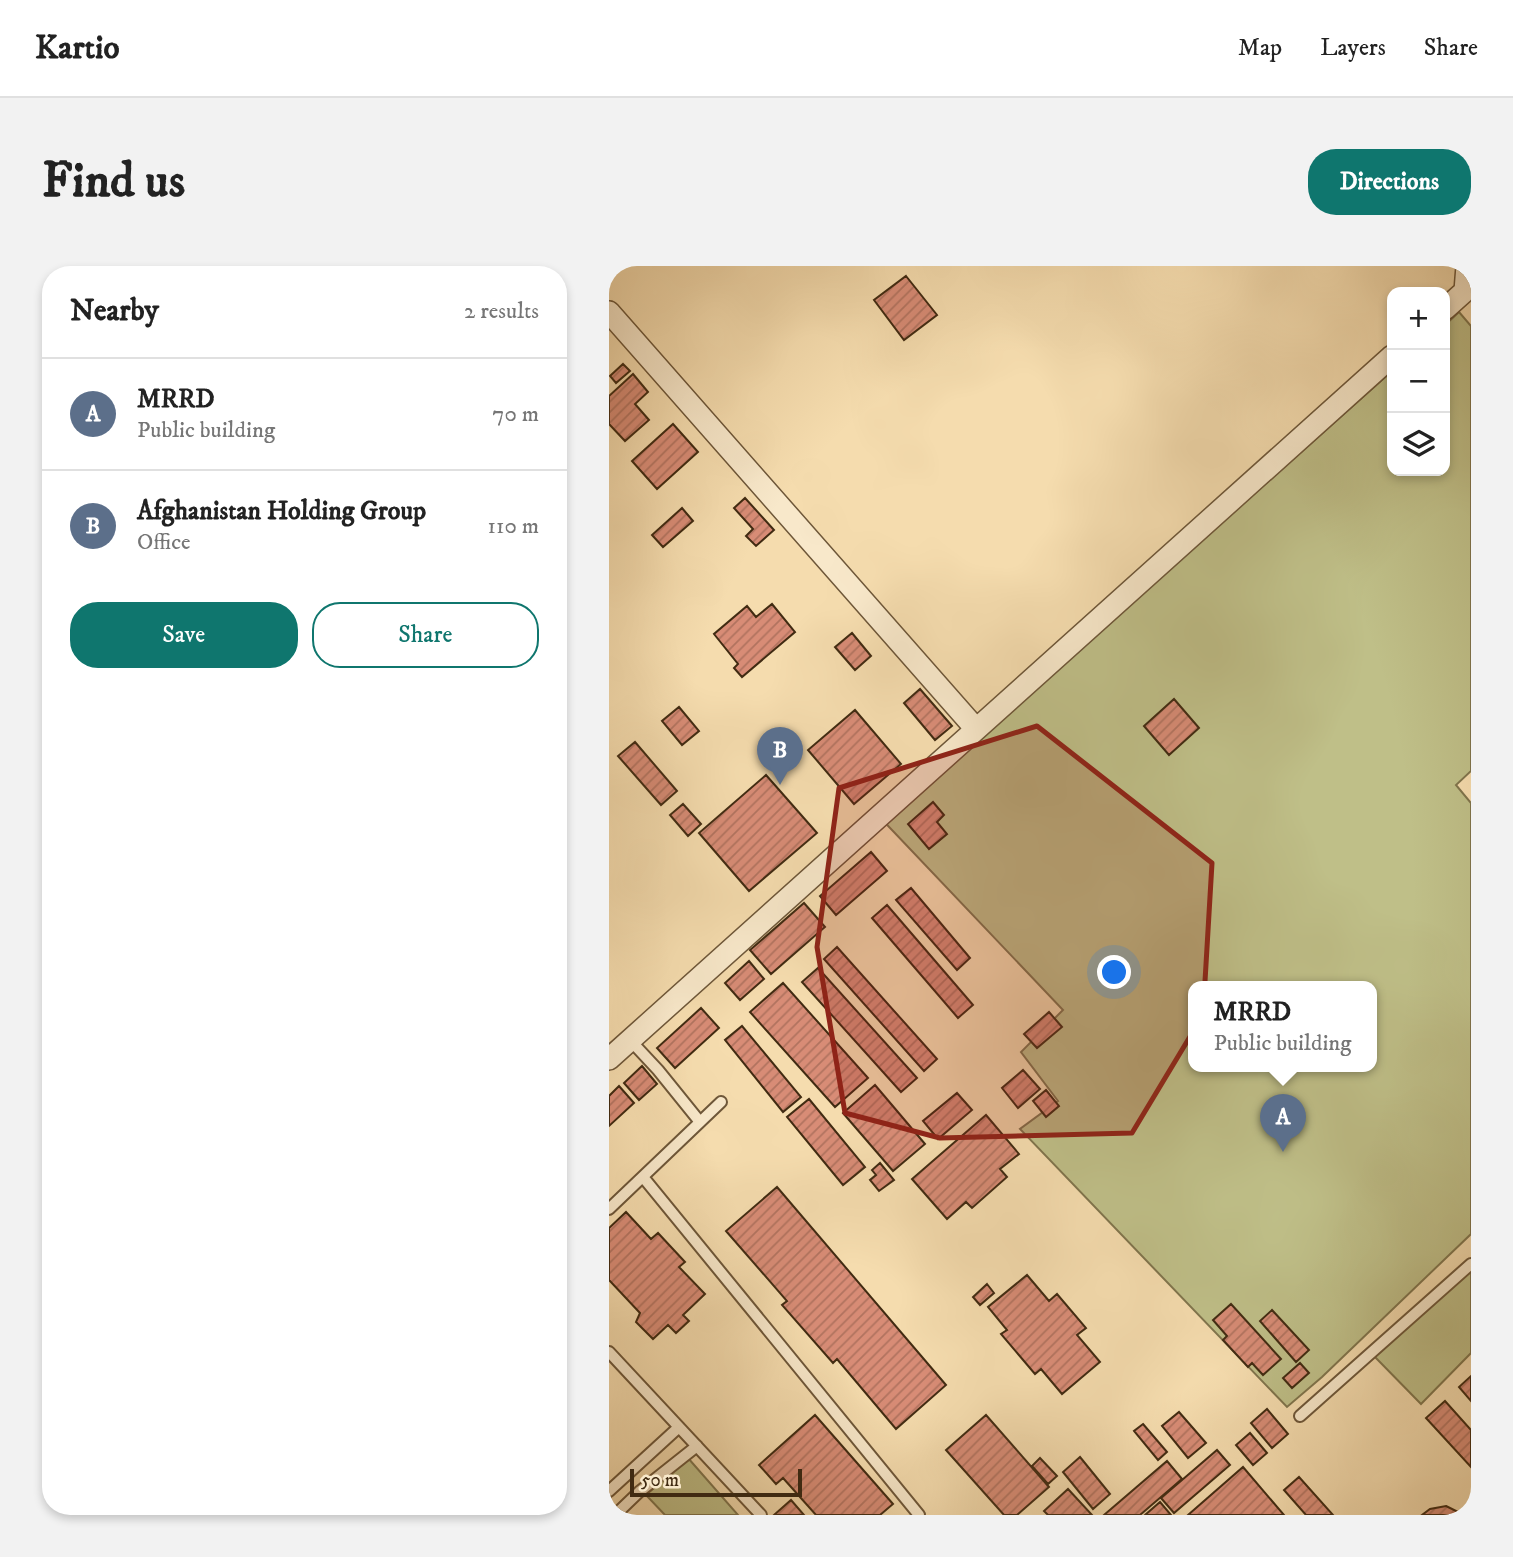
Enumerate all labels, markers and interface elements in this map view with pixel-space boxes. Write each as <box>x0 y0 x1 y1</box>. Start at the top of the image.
text: Kartio <box>35 28 120 69</box>
text: Map <box>1238 33 1282 63</box>
text: Layers <box>1320 33 1386 63</box>
text: Share <box>1424 33 1478 63</box>
button: Directions <box>1308 149 1471 215</box>
text: Find us <box>42 151 185 213</box>
map controls <box>1387 287 1450 476</box>
button: + <box>1387 287 1450 350</box>
text: Nearby <box>70 293 159 330</box>
text: 2 results <box>464 297 539 326</box>
button: − <box>1387 350 1450 413</box>
text: MRRD <box>137 383 215 416</box>
text: A <box>86 400 100 429</box>
text: 70 m <box>492 400 539 429</box>
button: layers <box>1387 413 1450 476</box>
text: Public building <box>137 416 275 445</box>
text: Afghanistan Holding Group <box>137 495 426 528</box>
text: B <box>86 512 100 541</box>
text: 110 m <box>488 512 539 541</box>
text: Office <box>137 528 191 557</box>
button: Save <box>70 602 298 668</box>
button: Share <box>312 602 539 668</box>
pin: B <box>757 727 803 785</box>
your location <box>1097 955 1131 989</box>
popup <box>1188 981 1377 1072</box>
text: MRRD <box>1213 996 1291 1029</box>
text: Public building <box>1213 1029 1352 1058</box>
pin: A <box>1260 1094 1306 1152</box>
scale bar <box>630 1466 801 1498</box>
text: 50 m <box>641 1469 679 1492</box>

